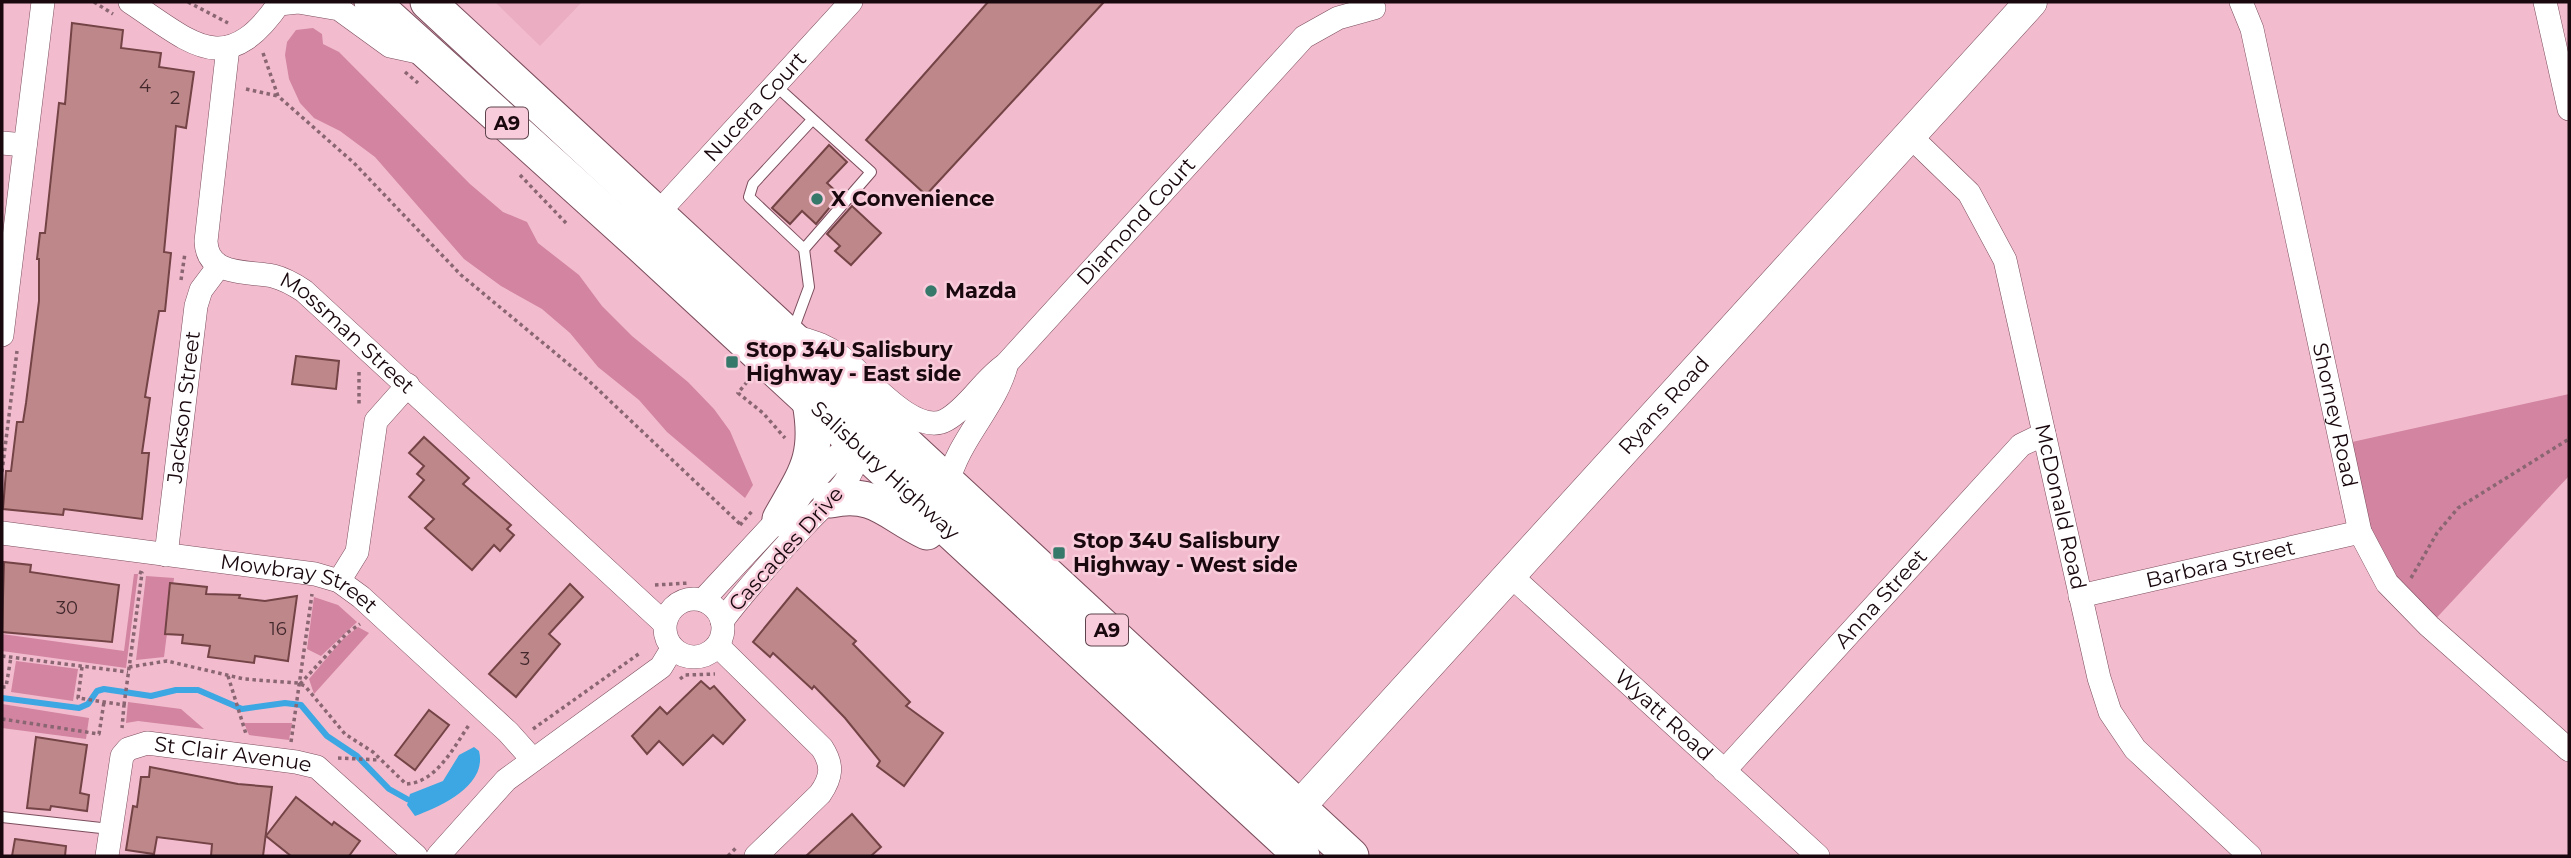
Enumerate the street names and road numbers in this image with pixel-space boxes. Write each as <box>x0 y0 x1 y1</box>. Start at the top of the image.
street label: Nucera Court <box>698 46 811 167</box>
road number: A9 <box>486 108 528 139</box>
street label: Diamond Court <box>1071 152 1200 290</box>
street label: Mossman Street <box>276 267 420 399</box>
street label: Jackson Street <box>162 329 205 486</box>
street label: Shorney Road <box>2308 340 2363 490</box>
street label: Ryans Road <box>1613 351 1714 459</box>
street label: Salisbury Highway <box>806 396 965 545</box>
street label: McDonald Road <box>2030 421 2092 592</box>
street label: Cascades Drive <box>723 481 848 616</box>
street label: Barbara Street <box>2143 534 2297 593</box>
street label: Anna Street <box>1829 544 1932 653</box>
street label: Mowbray Street <box>219 549 383 618</box>
road number: A9 <box>1086 614 1128 646</box>
street label: Wyatt Road <box>1610 664 1718 766</box>
street label: St Clair Avenue <box>153 731 315 777</box>

